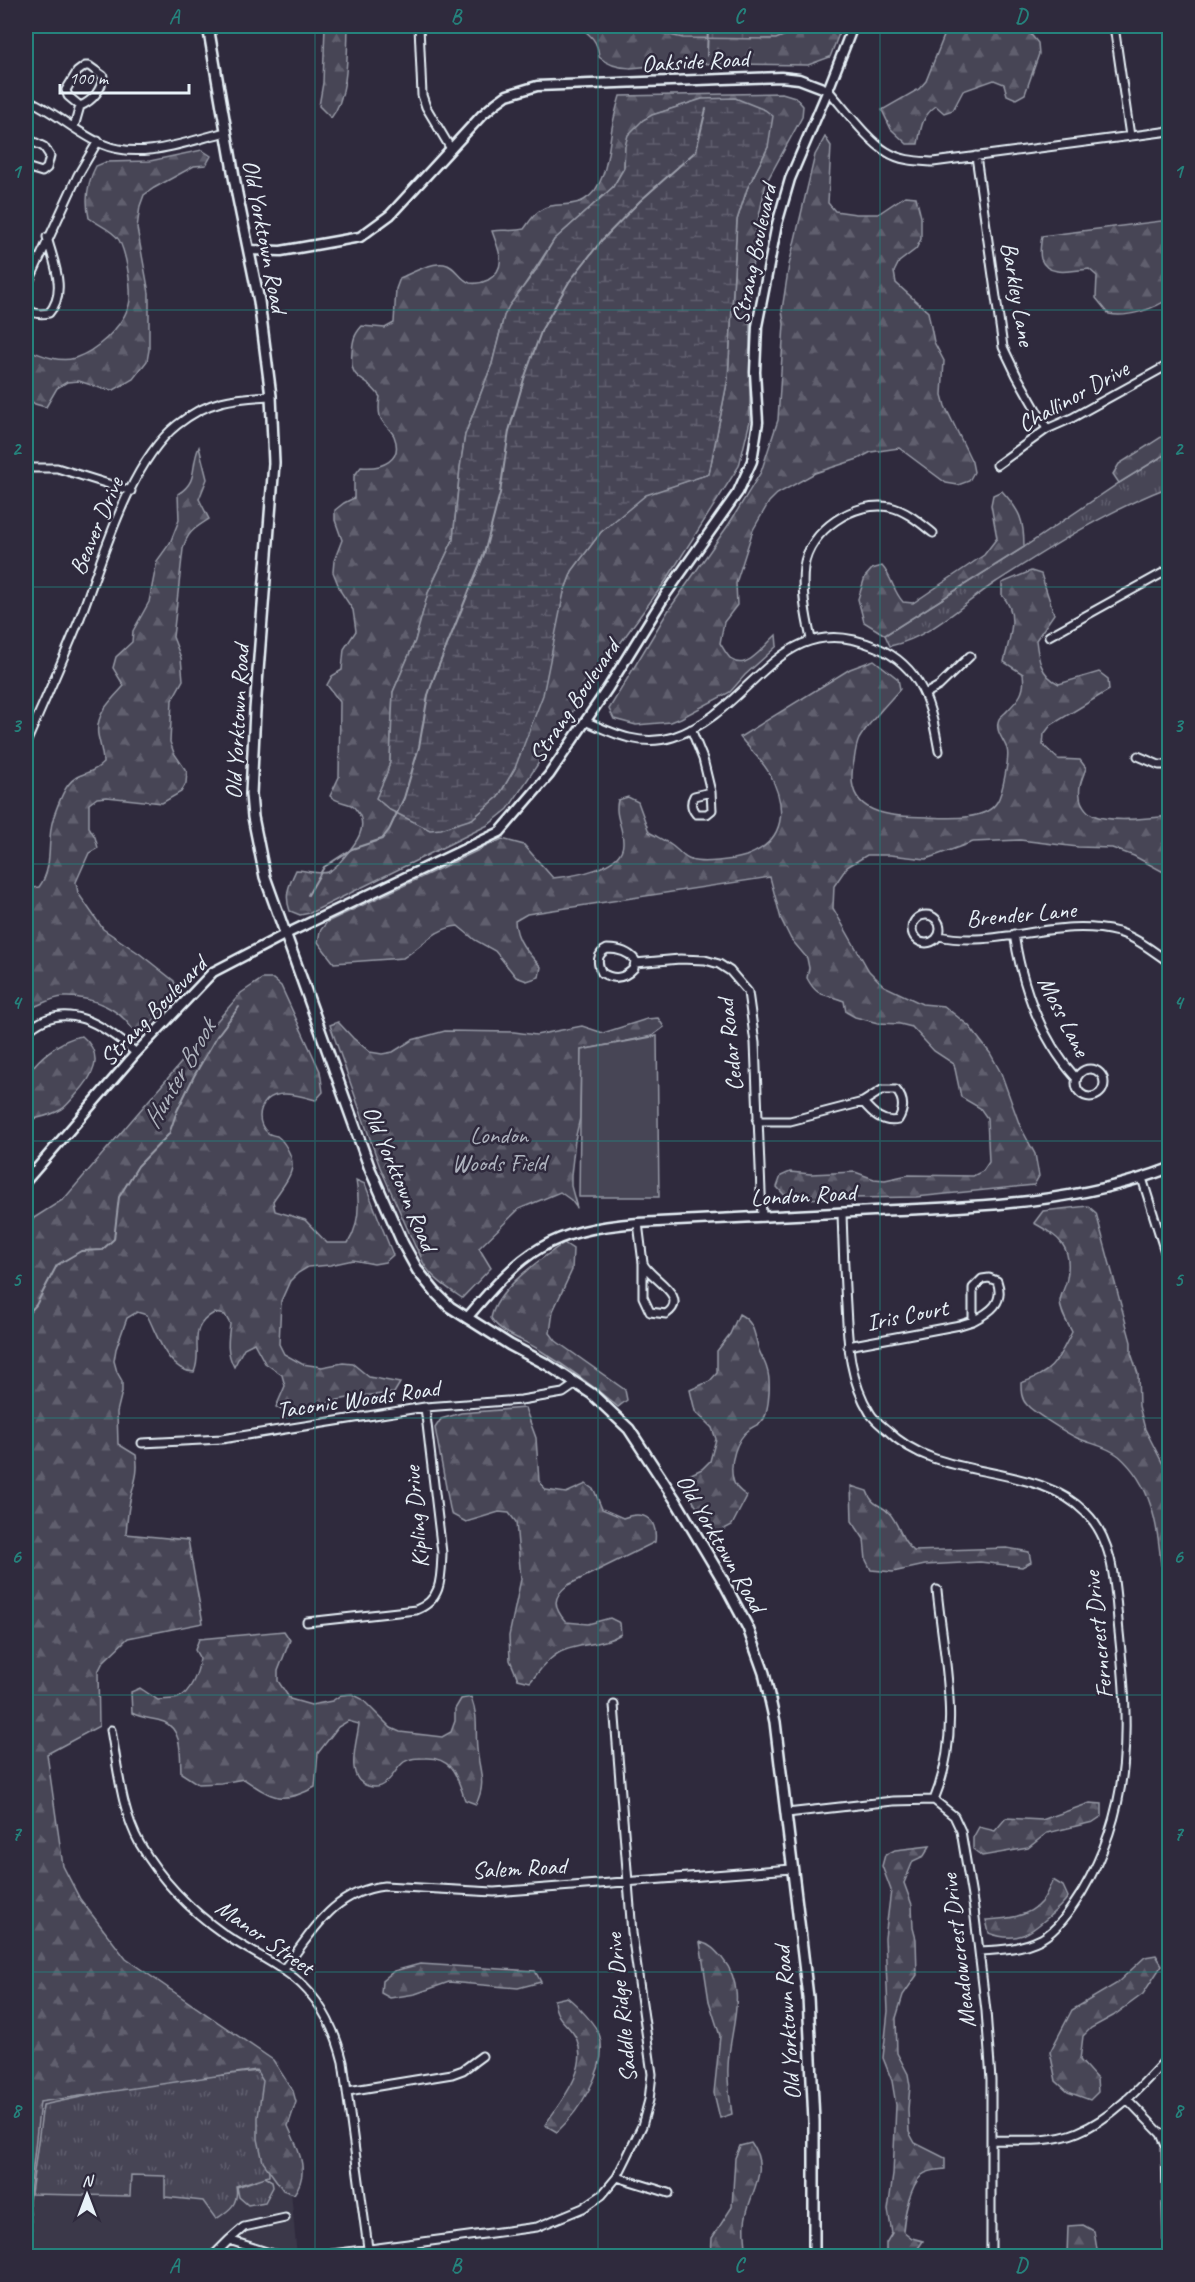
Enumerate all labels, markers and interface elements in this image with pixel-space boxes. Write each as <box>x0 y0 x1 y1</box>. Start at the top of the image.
text: A <box>169 4 181 29</box>
text: B <box>451 4 463 29</box>
text: C <box>734 4 746 29</box>
text: D <box>1015 4 1029 29</box>
street label: Oakside Road <box>641 43 753 79</box>
scale bar <box>60 57 189 95</box>
text: 100 m <box>69 67 110 89</box>
street label: Old Yorktown Road <box>236 157 295 318</box>
text: 1 <box>12 159 23 184</box>
text: 1 <box>1174 159 1185 184</box>
street label: Strang Boulevard <box>725 178 784 326</box>
street label: Barkley Lane <box>994 240 1042 350</box>
street label: Challinor Drive <box>1012 352 1136 439</box>
text: 2 <box>12 436 23 461</box>
text: 2 <box>1174 436 1185 461</box>
street label: Beaver Drive <box>62 471 131 579</box>
street label: Strang Boulevard <box>522 631 628 768</box>
street label: Old Yorktown Road <box>218 640 256 800</box>
text: 3 <box>12 713 23 738</box>
text: 3 <box>1174 713 1185 738</box>
street label: Brender Lane <box>965 894 1079 934</box>
street label: Strang Boulevard <box>93 947 215 1072</box>
street label: Moss Lane <box>1031 971 1098 1063</box>
text: 4 <box>12 990 24 1015</box>
text: 4 <box>1174 990 1186 1015</box>
street label: Cedar Road <box>710 994 750 1093</box>
water label: Hunter Brook <box>135 1010 225 1134</box>
street label: Old Yorktown Road <box>356 1101 445 1258</box>
park label: London Woods Field <box>452 1120 550 1178</box>
street label: London Road <box>750 1177 860 1213</box>
text: 5 <box>12 1267 23 1292</box>
text: 5 <box>1174 1267 1185 1292</box>
street label: Iris Court <box>864 1292 952 1338</box>
street label: Taconic Woods Road <box>275 1372 445 1425</box>
street label: Kipling Drive <box>396 1463 435 1569</box>
street label: Old Yorktown Road <box>669 1469 774 1621</box>
text: 6 <box>11 1544 22 1569</box>
text: 6 <box>1173 1544 1184 1569</box>
street label: Ferncrest Drive <box>1076 1568 1120 1700</box>
text: 7 <box>12 1821 23 1846</box>
text: 7 <box>1174 1821 1185 1846</box>
street label: Salem Road <box>471 1850 571 1885</box>
street label: Meadowcrest Drive <box>933 1870 982 2030</box>
street label: Manor Street <box>210 1892 322 1983</box>
street label: Saddle Ridge Drive <box>598 1930 644 2084</box>
street label: Old Yorktown Road <box>766 1941 807 2101</box>
text: 8 <box>12 2098 24 2123</box>
text: 8 <box>1174 2098 1186 2123</box>
north arrow <box>57 2165 117 2225</box>
text: N <box>82 2171 95 2191</box>
text: A <box>169 2253 181 2278</box>
text: B <box>451 2253 463 2278</box>
text: C <box>734 2253 746 2278</box>
text: D <box>1015 2253 1029 2278</box>

